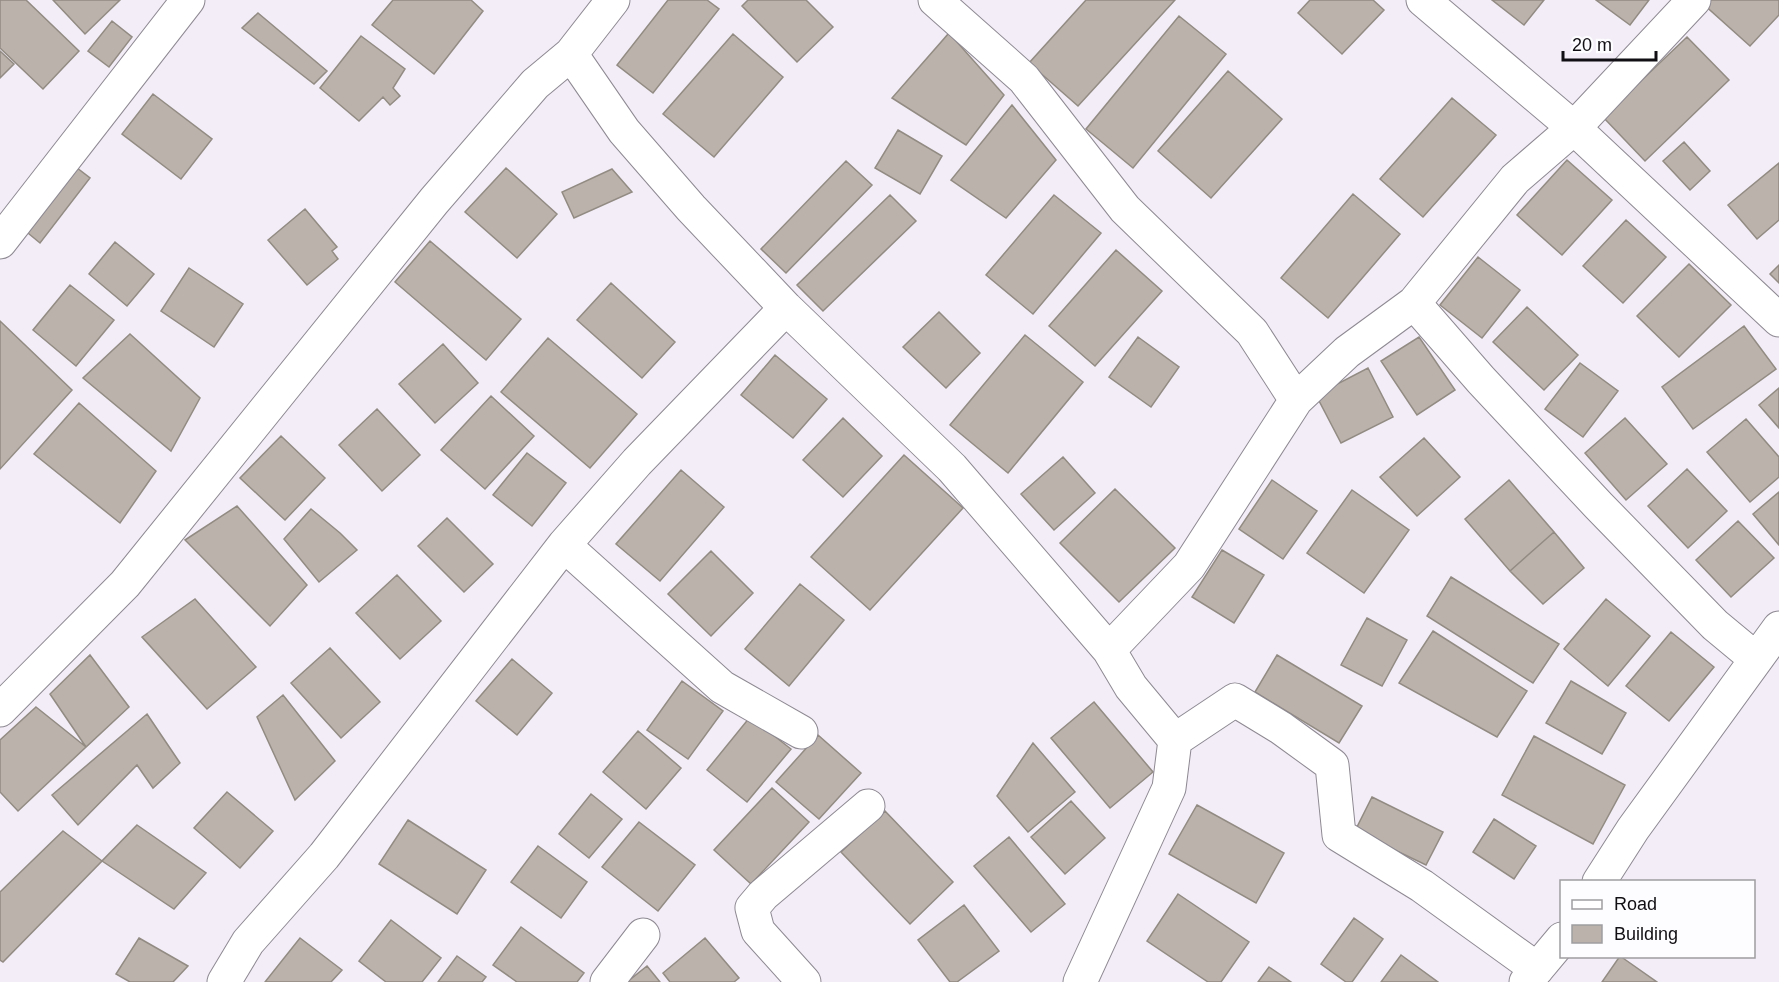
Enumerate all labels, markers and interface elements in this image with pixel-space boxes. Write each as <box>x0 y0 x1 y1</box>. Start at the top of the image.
scale bar <box>1563 24 1656 62</box>
text: 20 m <box>1572 35 1612 55</box>
legend <box>1560 880 1755 958</box>
text: Road <box>1614 894 1657 914</box>
text: Building <box>1614 924 1678 944</box>

